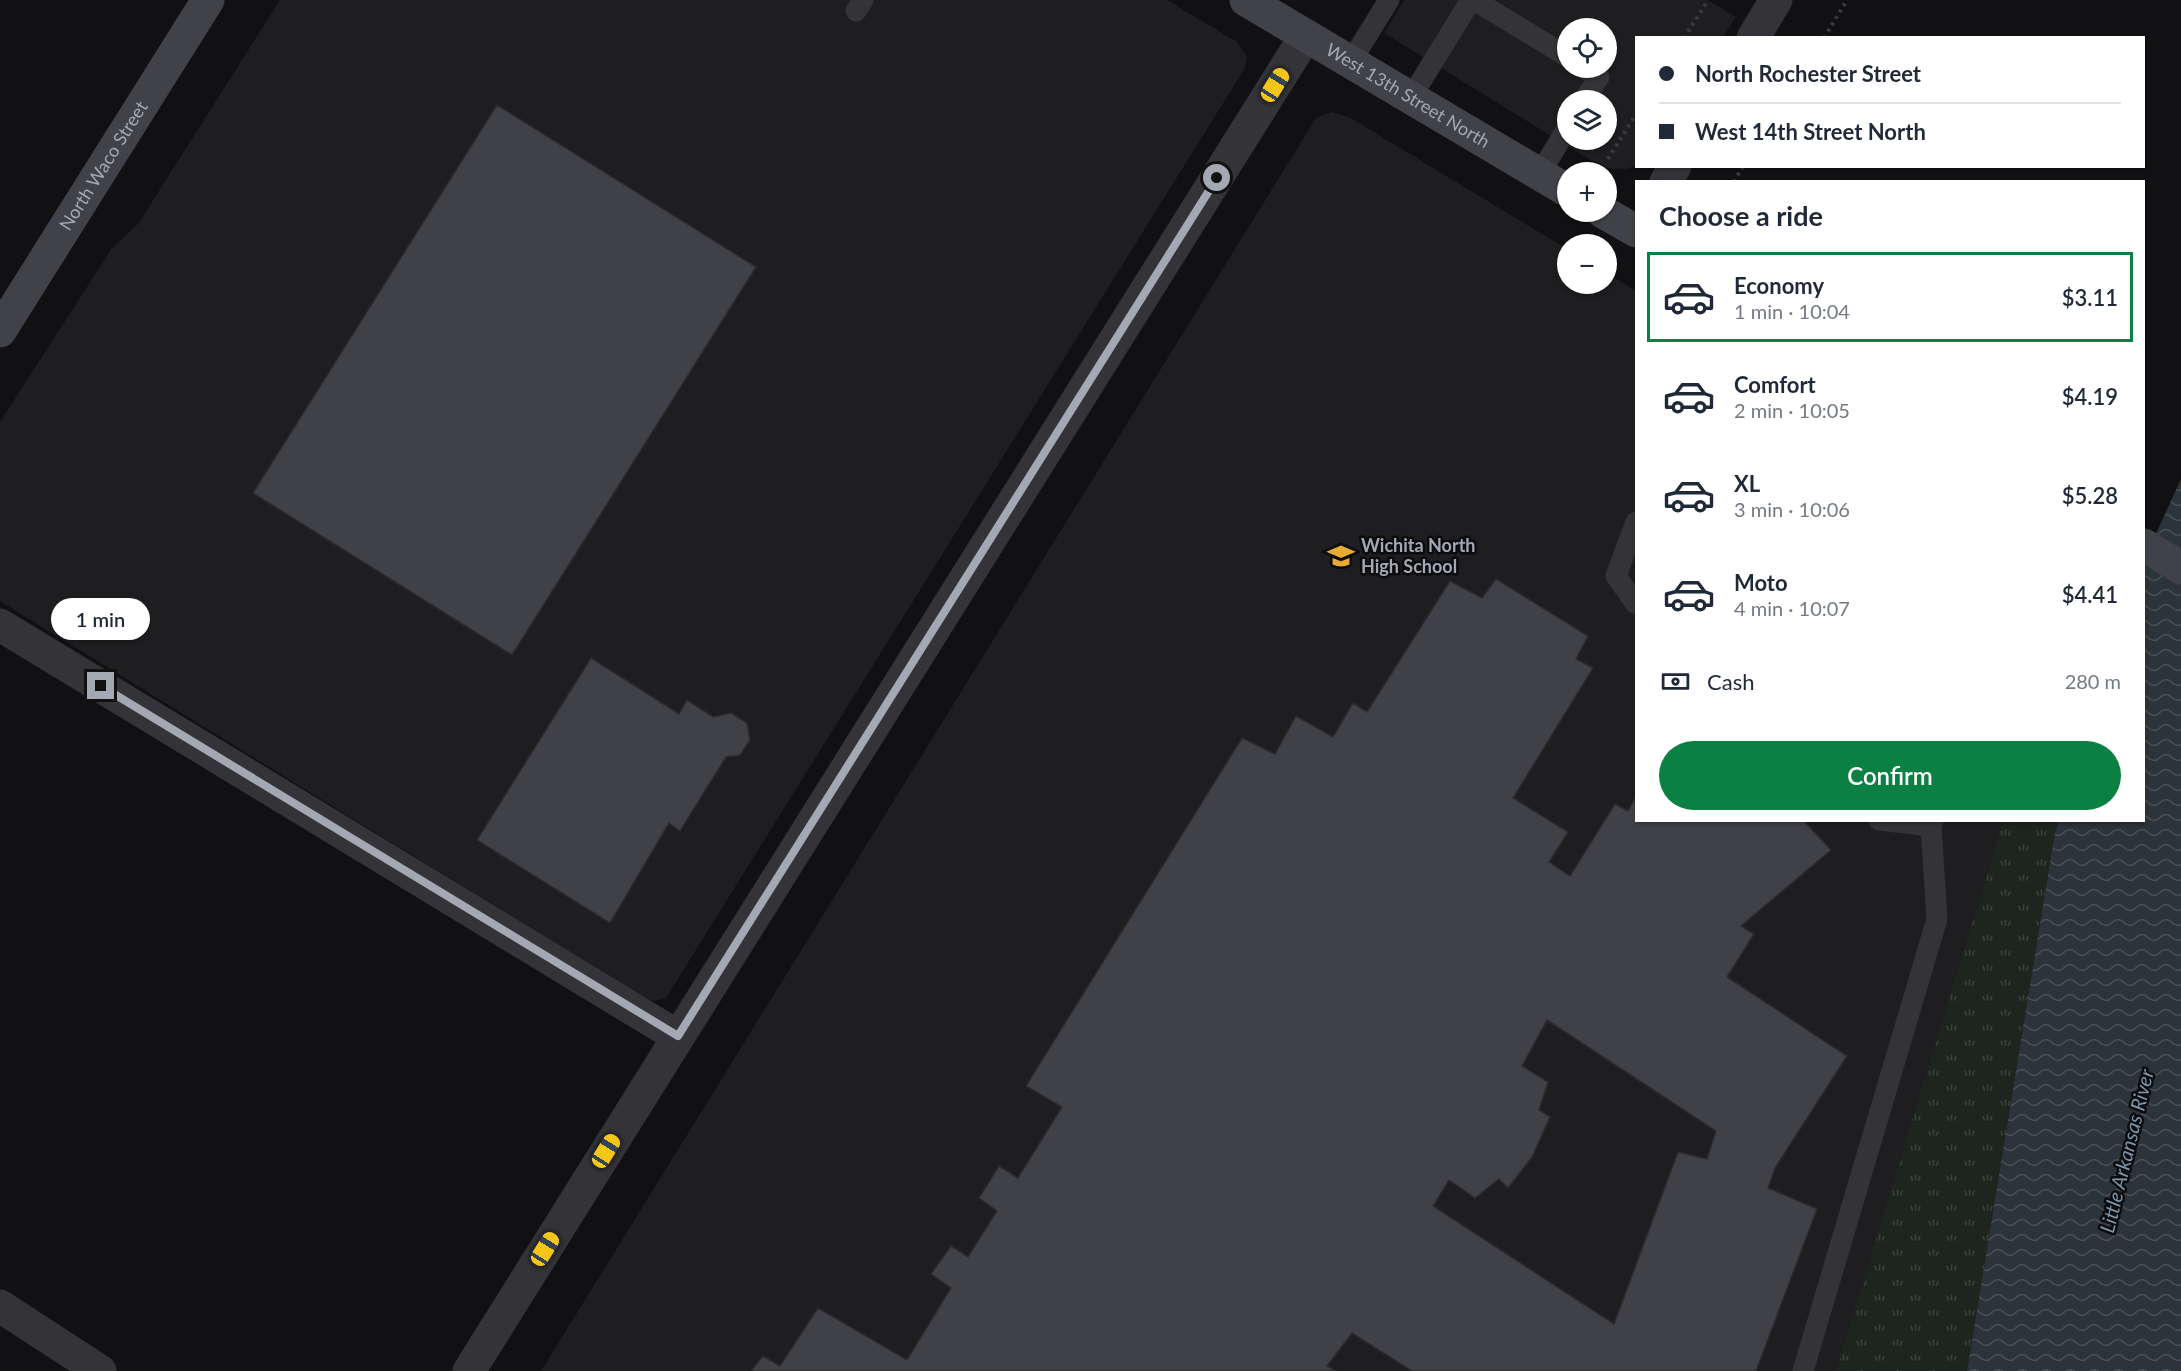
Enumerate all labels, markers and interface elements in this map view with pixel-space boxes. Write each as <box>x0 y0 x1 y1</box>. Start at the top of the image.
map controls <box>1557 18 1617 294</box>
button: locate <box>1557 18 1617 78</box>
street label: West 13th Street North <box>1322 38 1494 152</box>
text: North Rochester Street <box>1695 60 1921 87</box>
car <box>1258 65 1292 105</box>
button: layers <box>1557 90 1617 150</box>
street label: North Waco Street <box>54 96 152 234</box>
text: West 14th Street North <box>1695 118 1926 145</box>
button: + <box>1557 162 1617 222</box>
route start <box>1203 164 1230 191</box>
text: Choose a ride <box>1659 199 1823 232</box>
button: − <box>1557 234 1617 294</box>
icon: car <box>1662 270 1716 324</box>
text: Economy <box>1734 272 1824 299</box>
text: $3.11 <box>2062 284 2118 311</box>
text: 1 min · 10:04 <box>1734 299 1850 323</box>
icon: car <box>1662 369 1716 423</box>
text: Comfort <box>1734 371 1816 398</box>
text: $4.19 <box>2062 383 2118 410</box>
text: 2 min · 10:05 <box>1734 398 1850 422</box>
icon: car <box>1662 468 1716 522</box>
text: XL <box>1734 470 1760 497</box>
text: $5.28 <box>2062 482 2118 509</box>
text: 3 min · 10:06 <box>1734 497 1850 521</box>
place label: Wichita North High School <box>1361 534 1476 577</box>
school or university icon: Wichita North High School <box>1326 541 1356 571</box>
icon: car <box>1662 567 1716 621</box>
text: Moto <box>1734 569 1788 596</box>
text: $4.41 <box>2062 581 2118 608</box>
text: 4 min · 10:07 <box>1734 596 1850 620</box>
callout: 1 min <box>51 599 150 641</box>
text: 1 min <box>76 607 125 631</box>
icon: cash <box>1659 665 1692 698</box>
text: Cash <box>1707 668 1754 695</box>
text: 280 m <box>2065 669 2121 693</box>
route end <box>87 672 114 699</box>
button: Confirm <box>1659 741 2121 810</box>
water label: Little Arkansas River <box>2094 1066 2158 1235</box>
car <box>589 1131 623 1171</box>
car <box>528 1229 562 1269</box>

